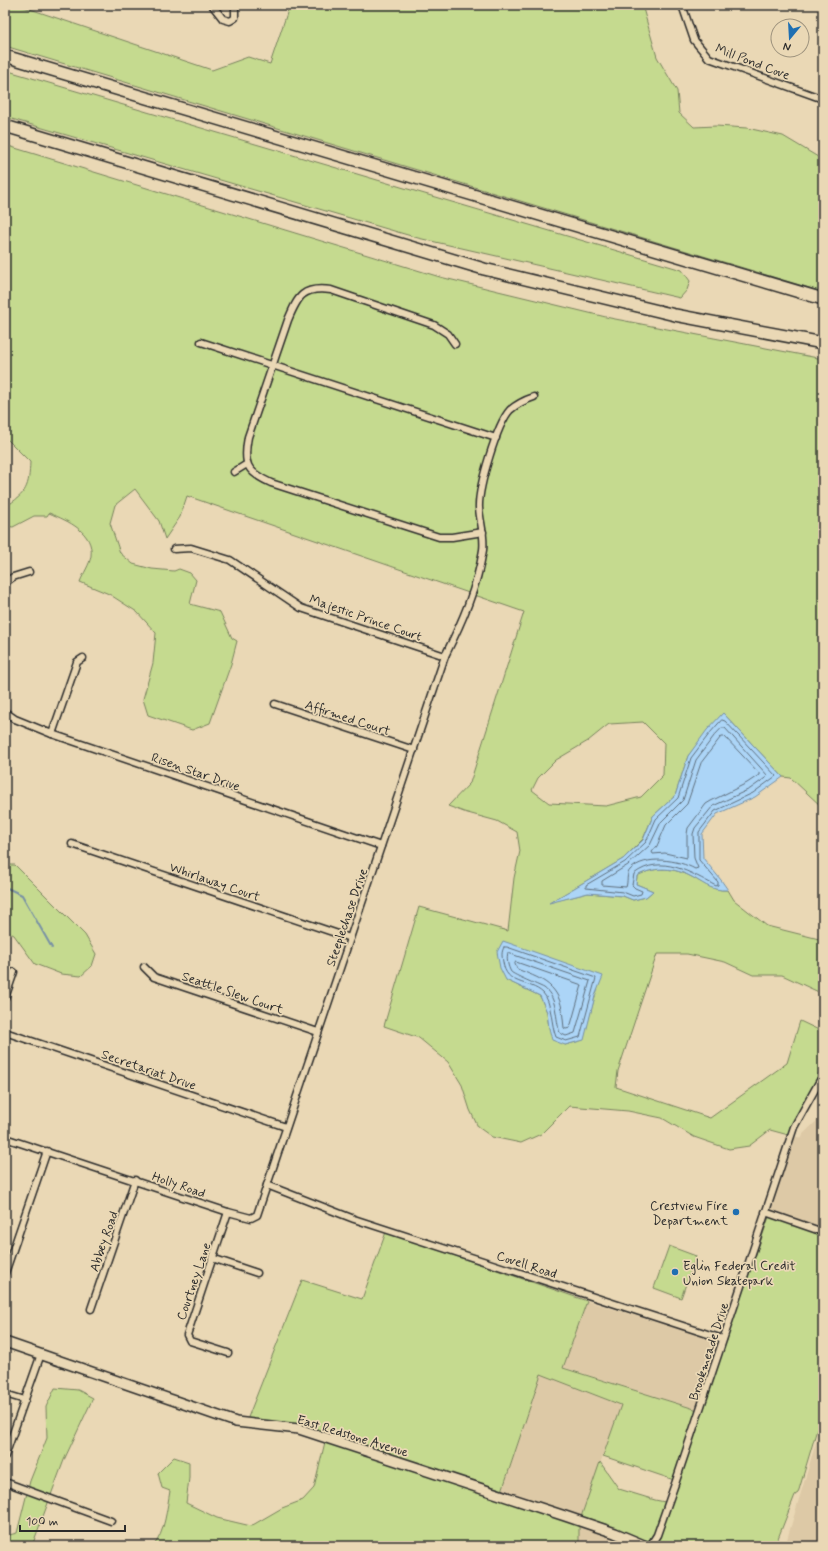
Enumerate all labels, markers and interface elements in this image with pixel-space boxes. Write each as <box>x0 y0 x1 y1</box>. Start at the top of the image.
north arrow <box>770 18 810 58</box>
text: N <box>782 39 793 54</box>
street label: Mill Pond Cove <box>713 40 792 84</box>
street label: Majestic Prince Court <box>307 591 424 646</box>
street label: Affirmed Court <box>303 697 392 740</box>
street label: Risen Star Drive <box>149 749 242 796</box>
street label: Whirlaway Court <box>167 859 262 906</box>
street label: Steeplechase Drive <box>323 866 372 969</box>
street label: Seattle Slew Court <box>179 968 286 1019</box>
street label: Secretariat Drive <box>99 1046 198 1095</box>
street label: Holly Road <box>150 1168 207 1202</box>
place label: Crestview Fire Department <box>650 1198 728 1230</box>
marker: Crestview Fire Department <box>731 1207 741 1217</box>
street label: Abbey Road <box>86 1209 123 1274</box>
street label: Courtney Lane <box>173 1240 216 1323</box>
street label: Covell Road <box>494 1248 559 1283</box>
place label: Eglin Federal Credit Union Skatepark <box>683 1258 796 1290</box>
marker: Eglin Federal Credit Union Skatepark <box>670 1267 680 1277</box>
street label: Brookmeade Drive <box>686 1300 733 1403</box>
street label: East Redstone Avenue <box>295 1411 410 1461</box>
scale bar <box>20 1507 125 1533</box>
text: 100 m <box>26 1514 58 1530</box>

